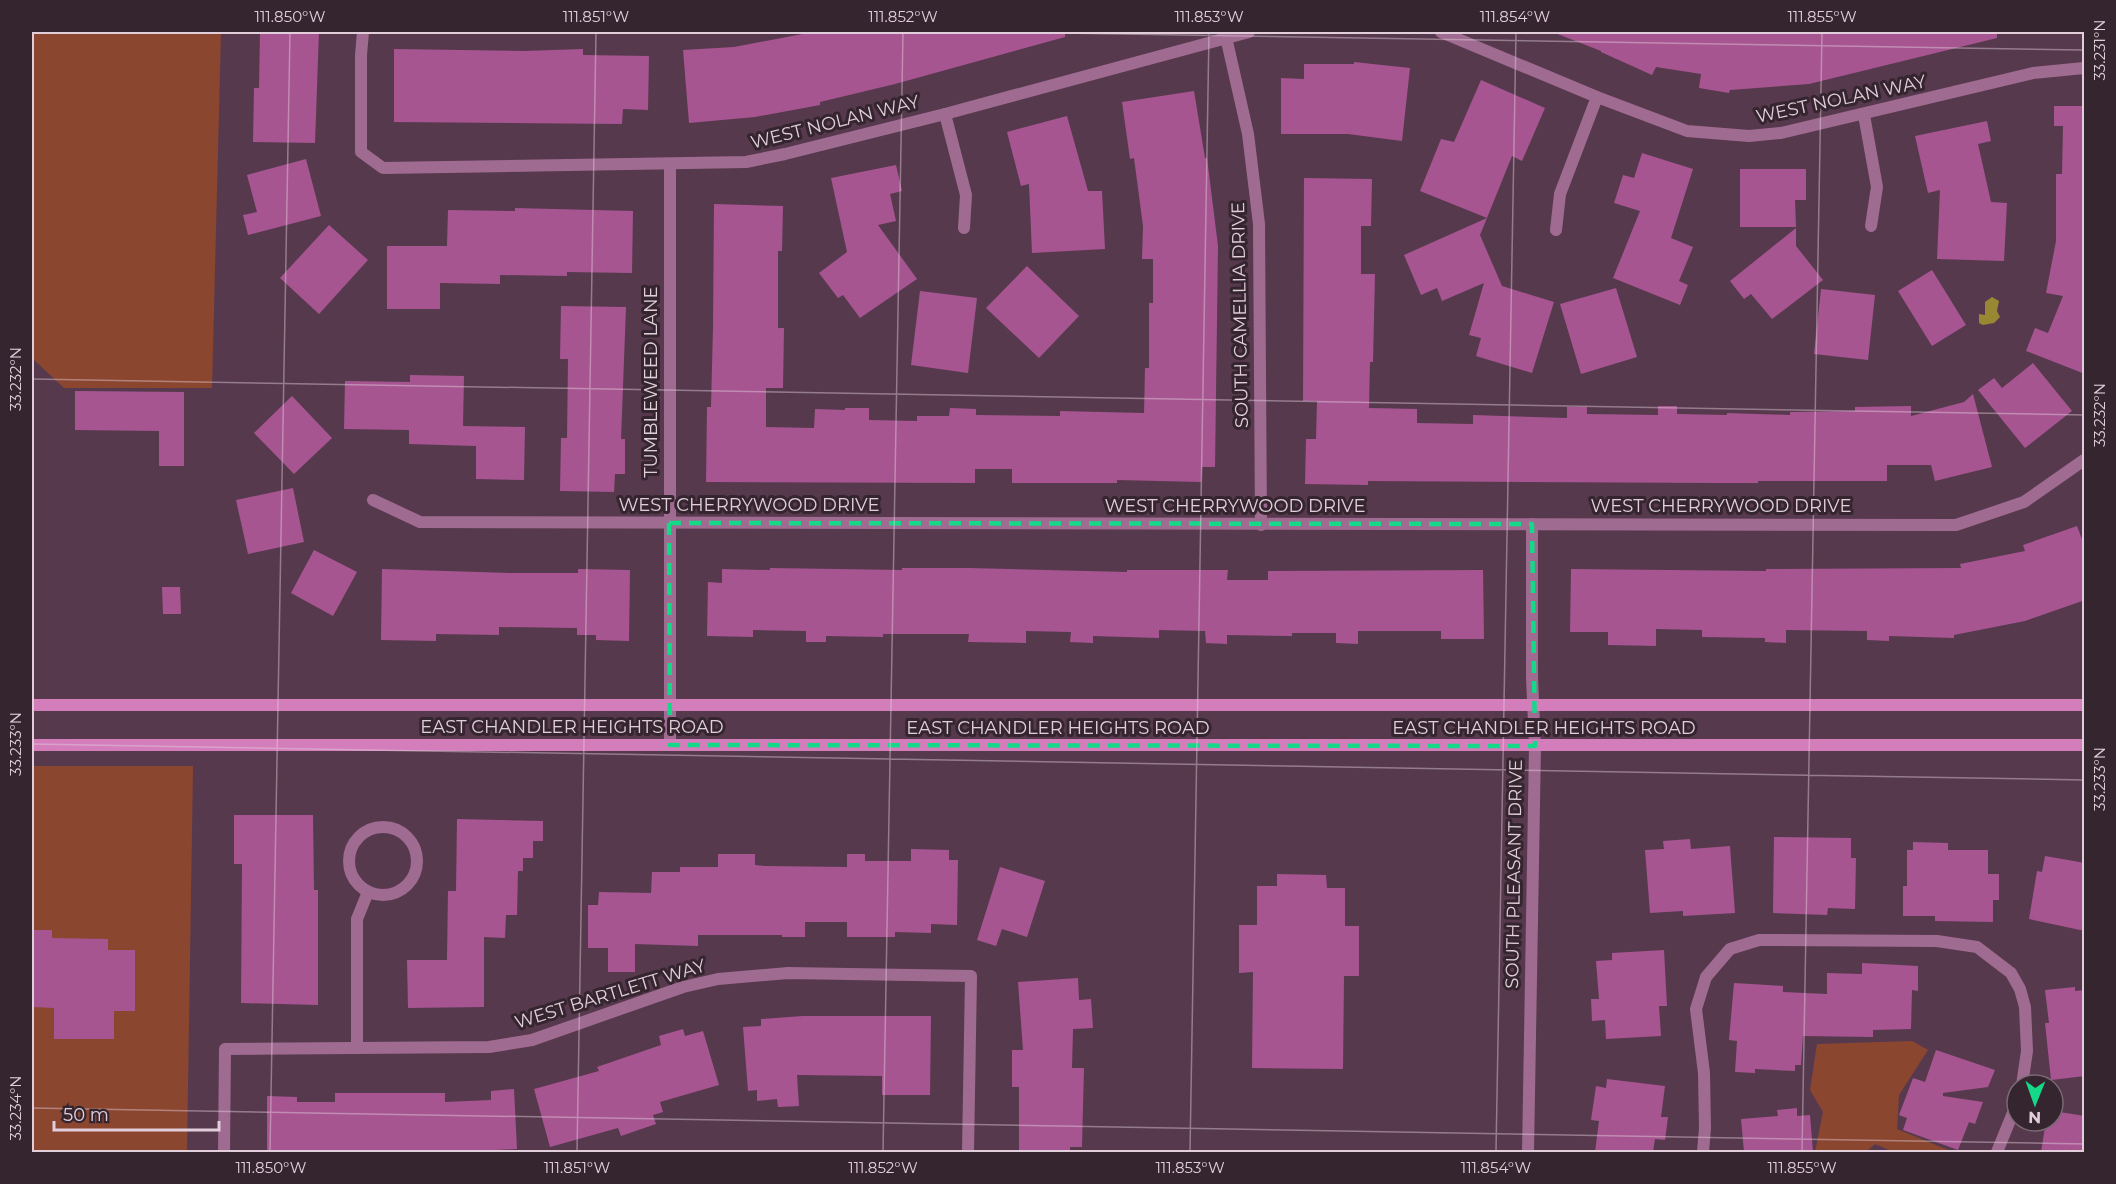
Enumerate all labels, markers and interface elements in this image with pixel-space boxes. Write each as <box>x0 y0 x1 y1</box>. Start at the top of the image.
text: 111.850°W <box>255 7 326 26</box>
text: 111.851°W <box>563 7 630 26</box>
text: 111.852°W <box>868 7 938 26</box>
text: 111.853°W <box>1174 7 1244 26</box>
text: 111.854°W <box>1480 7 1551 26</box>
text: 111.855°W <box>1787 7 1857 26</box>
text: 33.231°N <box>2090 19 2109 81</box>
street label: WEST NOLAN WAY <box>1754 70 1929 128</box>
street label: WEST NOLAN WAY <box>748 90 922 154</box>
street label: SOUTH CAMELLIA DRIVE <box>1227 202 1253 428</box>
street label: TUMBLEWEED LANE <box>640 286 662 478</box>
text: 33.232°N <box>6 347 25 411</box>
text: 33.232°N <box>2090 383 2109 447</box>
street label: WEST CHERRYWOOD DRIVE <box>619 494 879 516</box>
street label: WEST CHERRYWOOD DRIVE <box>1105 495 1365 517</box>
street label: WEST CHERRYWOOD DRIVE <box>1591 495 1851 517</box>
text: 33.233°N <box>6 712 25 776</box>
street label: EAST CHANDLER HEIGHTS ROAD <box>420 716 724 738</box>
street label: EAST CHANDLER HEIGHTS ROAD <box>906 717 1210 739</box>
street label: EAST CHANDLER HEIGHTS ROAD <box>1392 717 1696 739</box>
text: 33.233°N <box>2090 747 2109 811</box>
street label: SOUTH PLEASANT DRIVE <box>1501 759 1527 989</box>
street label: WEST BARTLETT WAY <box>512 954 709 1034</box>
north arrow <box>2005 1073 2065 1133</box>
text: 33.234°N <box>6 1075 25 1141</box>
scale bar <box>54 1094 219 1132</box>
text: 50 m <box>63 1104 109 1126</box>
text: N <box>2028 1108 2041 1127</box>
text: 111.850°W <box>236 1158 307 1177</box>
text: 111.851°W <box>544 1158 611 1177</box>
text: 111.852°W <box>848 1158 918 1177</box>
text: 111.853°W <box>1155 1158 1225 1177</box>
text: 111.854°W <box>1461 1158 1532 1177</box>
text: 111.855°W <box>1767 1158 1837 1177</box>

